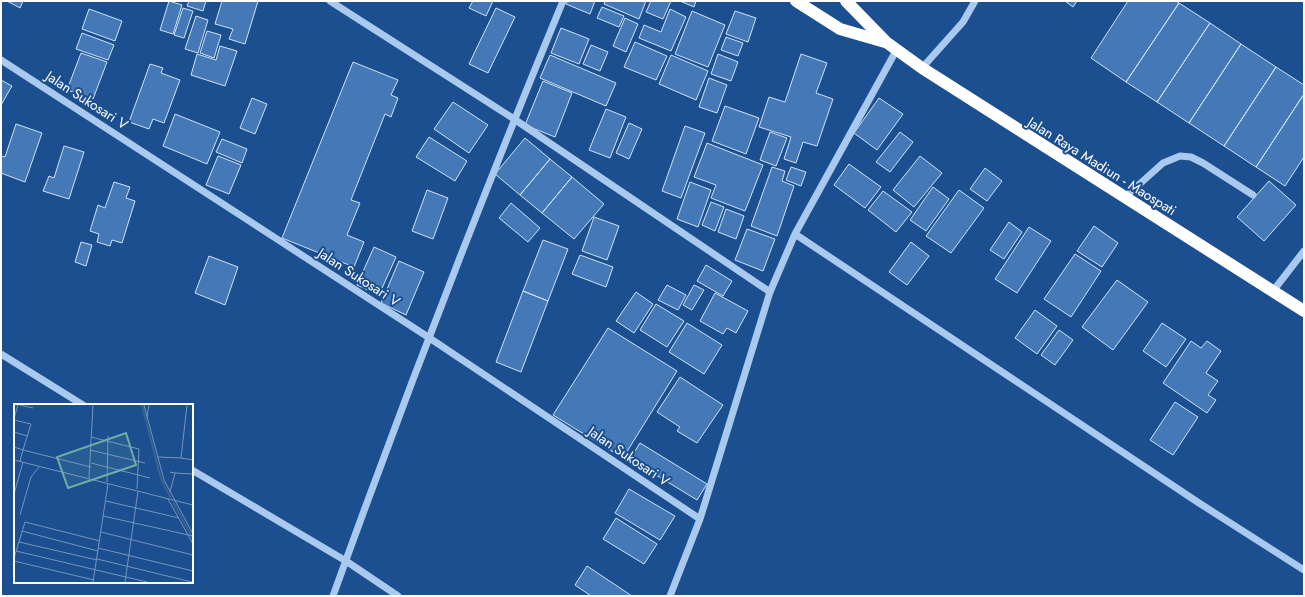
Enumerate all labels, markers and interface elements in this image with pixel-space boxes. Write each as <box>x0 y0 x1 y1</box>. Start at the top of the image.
street label: Jalan Sukosari V <box>40 65 133 135</box>
street label: Jalan Raya Madiun - Maospati <box>1022 111 1180 220</box>
street label: Jalan Sukosari V <box>312 242 405 312</box>
inset map <box>14 404 193 583</box>
street label: Jalan Sukosari V <box>583 420 674 491</box>

